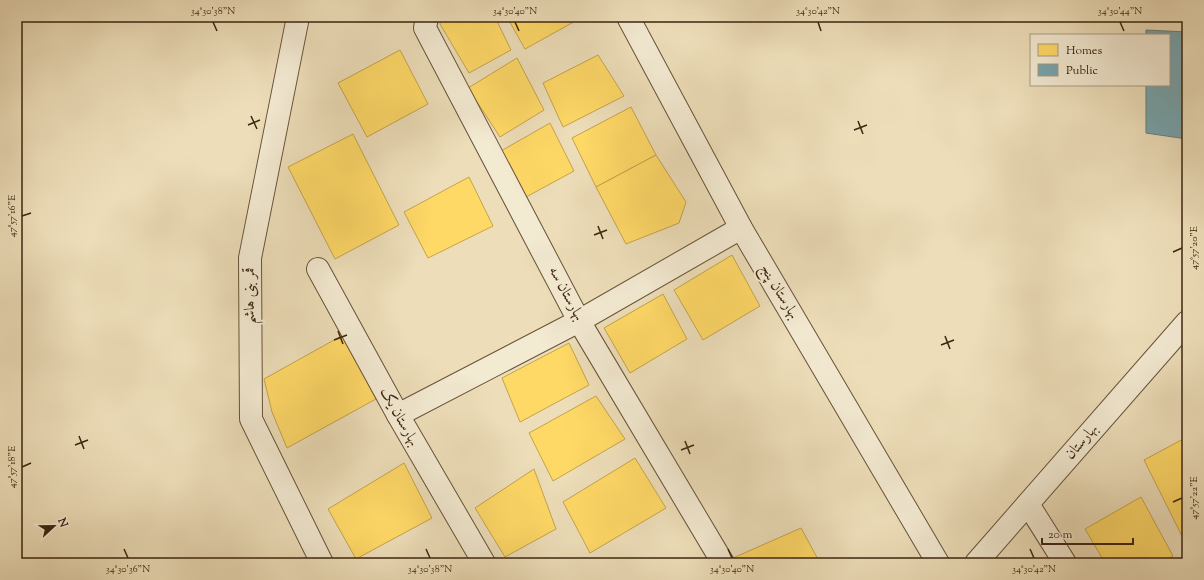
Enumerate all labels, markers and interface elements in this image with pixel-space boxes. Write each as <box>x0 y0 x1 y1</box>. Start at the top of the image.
text: 34°30'38"N <box>191 4 235 19</box>
text: 34°30'40"N <box>493 4 537 19</box>
text: 34°30'42"N <box>796 4 840 19</box>
text: 34°30'44"N <box>1098 4 1142 19</box>
legend <box>1030 34 1170 86</box>
text: Homes <box>1066 42 1102 60</box>
text: Public <box>1066 62 1099 80</box>
text: 47°57'16"E <box>5 195 20 237</box>
text: 47°57'20"E <box>1187 226 1202 270</box>
street label: بهارستان پنج <box>753 260 804 325</box>
street label: بهارستان سه <box>543 263 589 325</box>
street label: قمر بنی هاشم <box>240 268 264 324</box>
street label: بهارستان یک <box>374 384 424 450</box>
street label: بهارستان <box>1060 419 1104 465</box>
text: 47°57'18"E <box>5 446 20 488</box>
text: 47°57'22"E <box>1187 476 1202 520</box>
north arrow <box>34 506 74 546</box>
text: N <box>53 515 71 530</box>
scale bar <box>1042 520 1133 546</box>
text: 20 m <box>1048 526 1073 544</box>
text: 34°30'36"N <box>106 562 150 577</box>
text: 34°30'38"N <box>408 562 452 577</box>
text: 34°30'40"N <box>710 562 754 577</box>
text: 34°30'42"N <box>1012 562 1056 577</box>

